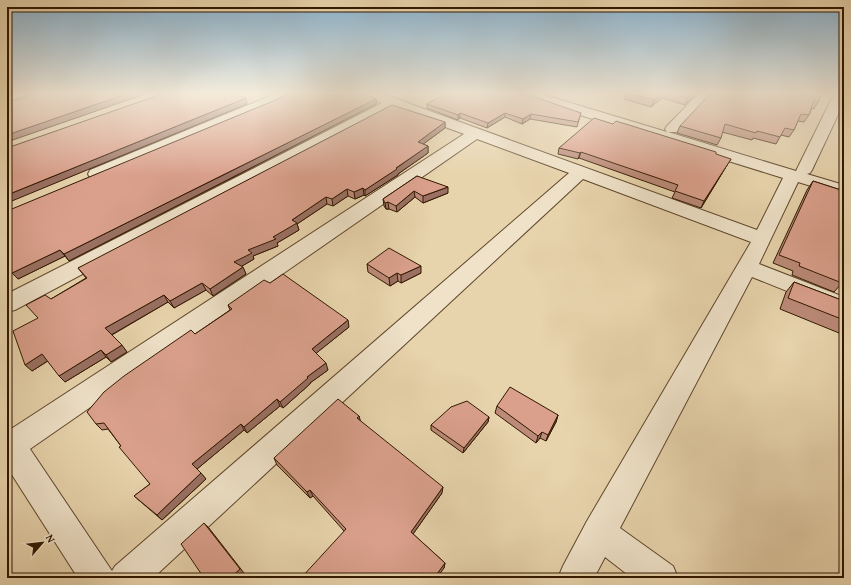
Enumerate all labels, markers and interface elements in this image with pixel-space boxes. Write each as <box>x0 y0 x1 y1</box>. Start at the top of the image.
north arrow <box>22 523 62 563</box>
text: N <box>42 531 60 546</box>

